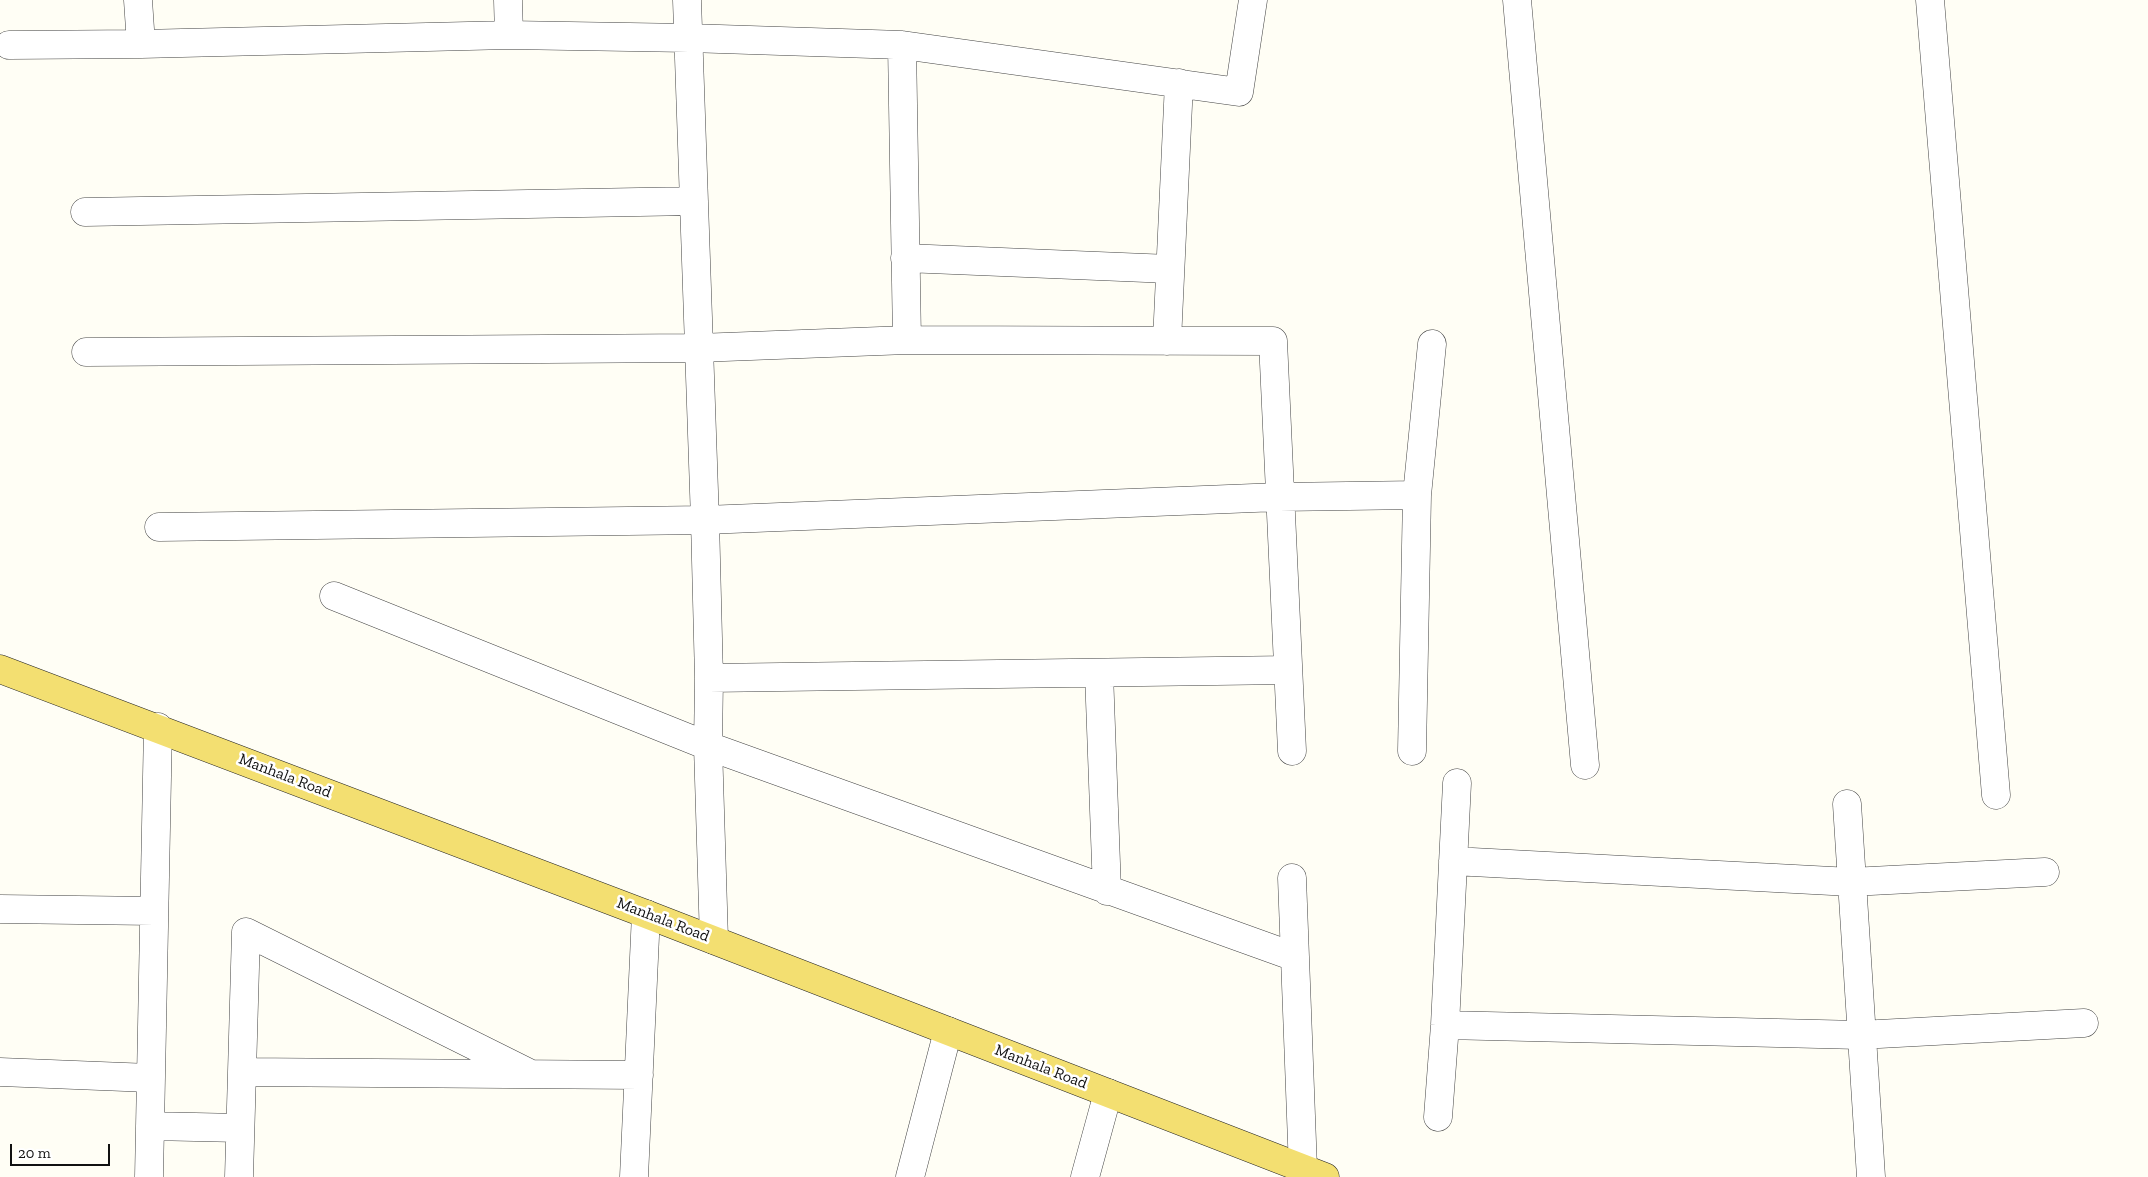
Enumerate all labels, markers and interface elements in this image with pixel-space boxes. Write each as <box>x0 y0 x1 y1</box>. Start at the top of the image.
street label: Manhala Road <box>236 750 334 802</box>
street label: Manhala Road <box>614 894 712 946</box>
street label: Manhala Road <box>992 1041 1090 1093</box>
scale bar <box>12 1134 112 1166</box>
text: 20 m <box>18 1144 51 1162</box>

